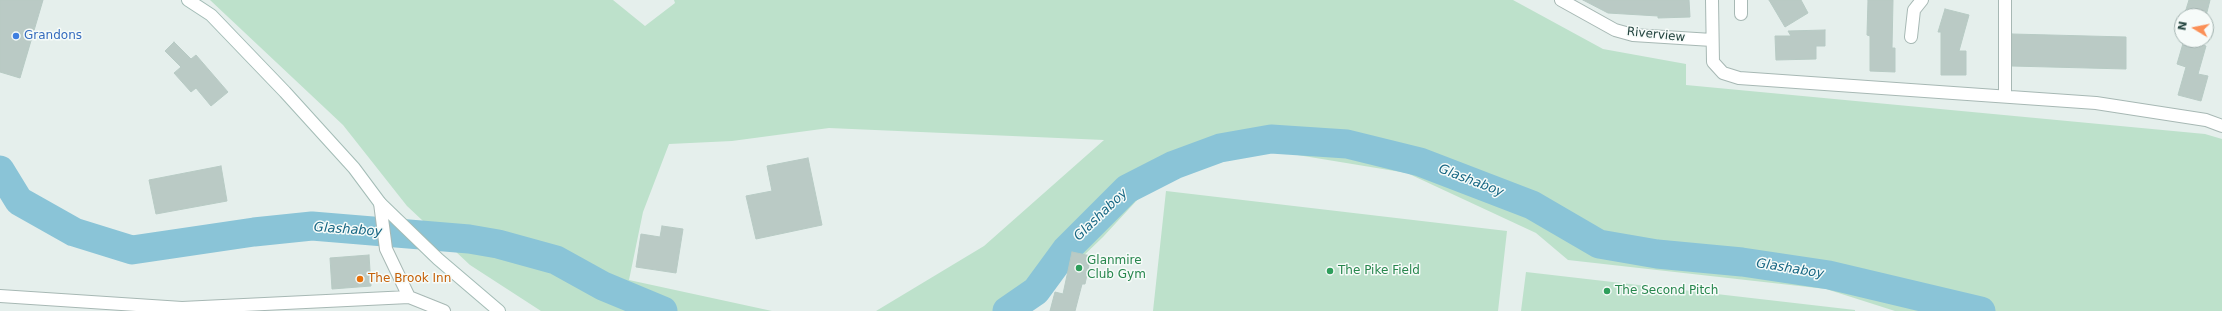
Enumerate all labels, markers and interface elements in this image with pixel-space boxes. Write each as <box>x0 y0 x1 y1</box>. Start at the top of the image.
north arrow <box>2174 8 2214 48</box>
text: N <box>2175 20 2190 32</box>
street label: Riverview <box>1626 25 1686 45</box>
place label: Grandons <box>24 29 82 43</box>
marker: Grandons <box>11 31 21 41</box>
water label: Glashaboy <box>1436 161 1506 201</box>
water label: Glashaboy <box>1071 186 1131 244</box>
water label: Glashaboy <box>313 220 383 240</box>
place label: Glanmire Club Gym <box>1087 254 1146 282</box>
water label: Glashaboy <box>1755 256 1825 282</box>
marker: Glanmire Club Gym <box>1074 263 1084 273</box>
place label: The Pike Field <box>1338 264 1420 278</box>
marker: The Pike Field <box>1325 266 1335 276</box>
place label: The Brook Inn <box>368 272 451 286</box>
marker: The Brook Inn <box>355 274 365 284</box>
place label: The Second Pitch <box>1615 284 1718 298</box>
marker: The Second Pitch <box>1602 286 1612 296</box>

